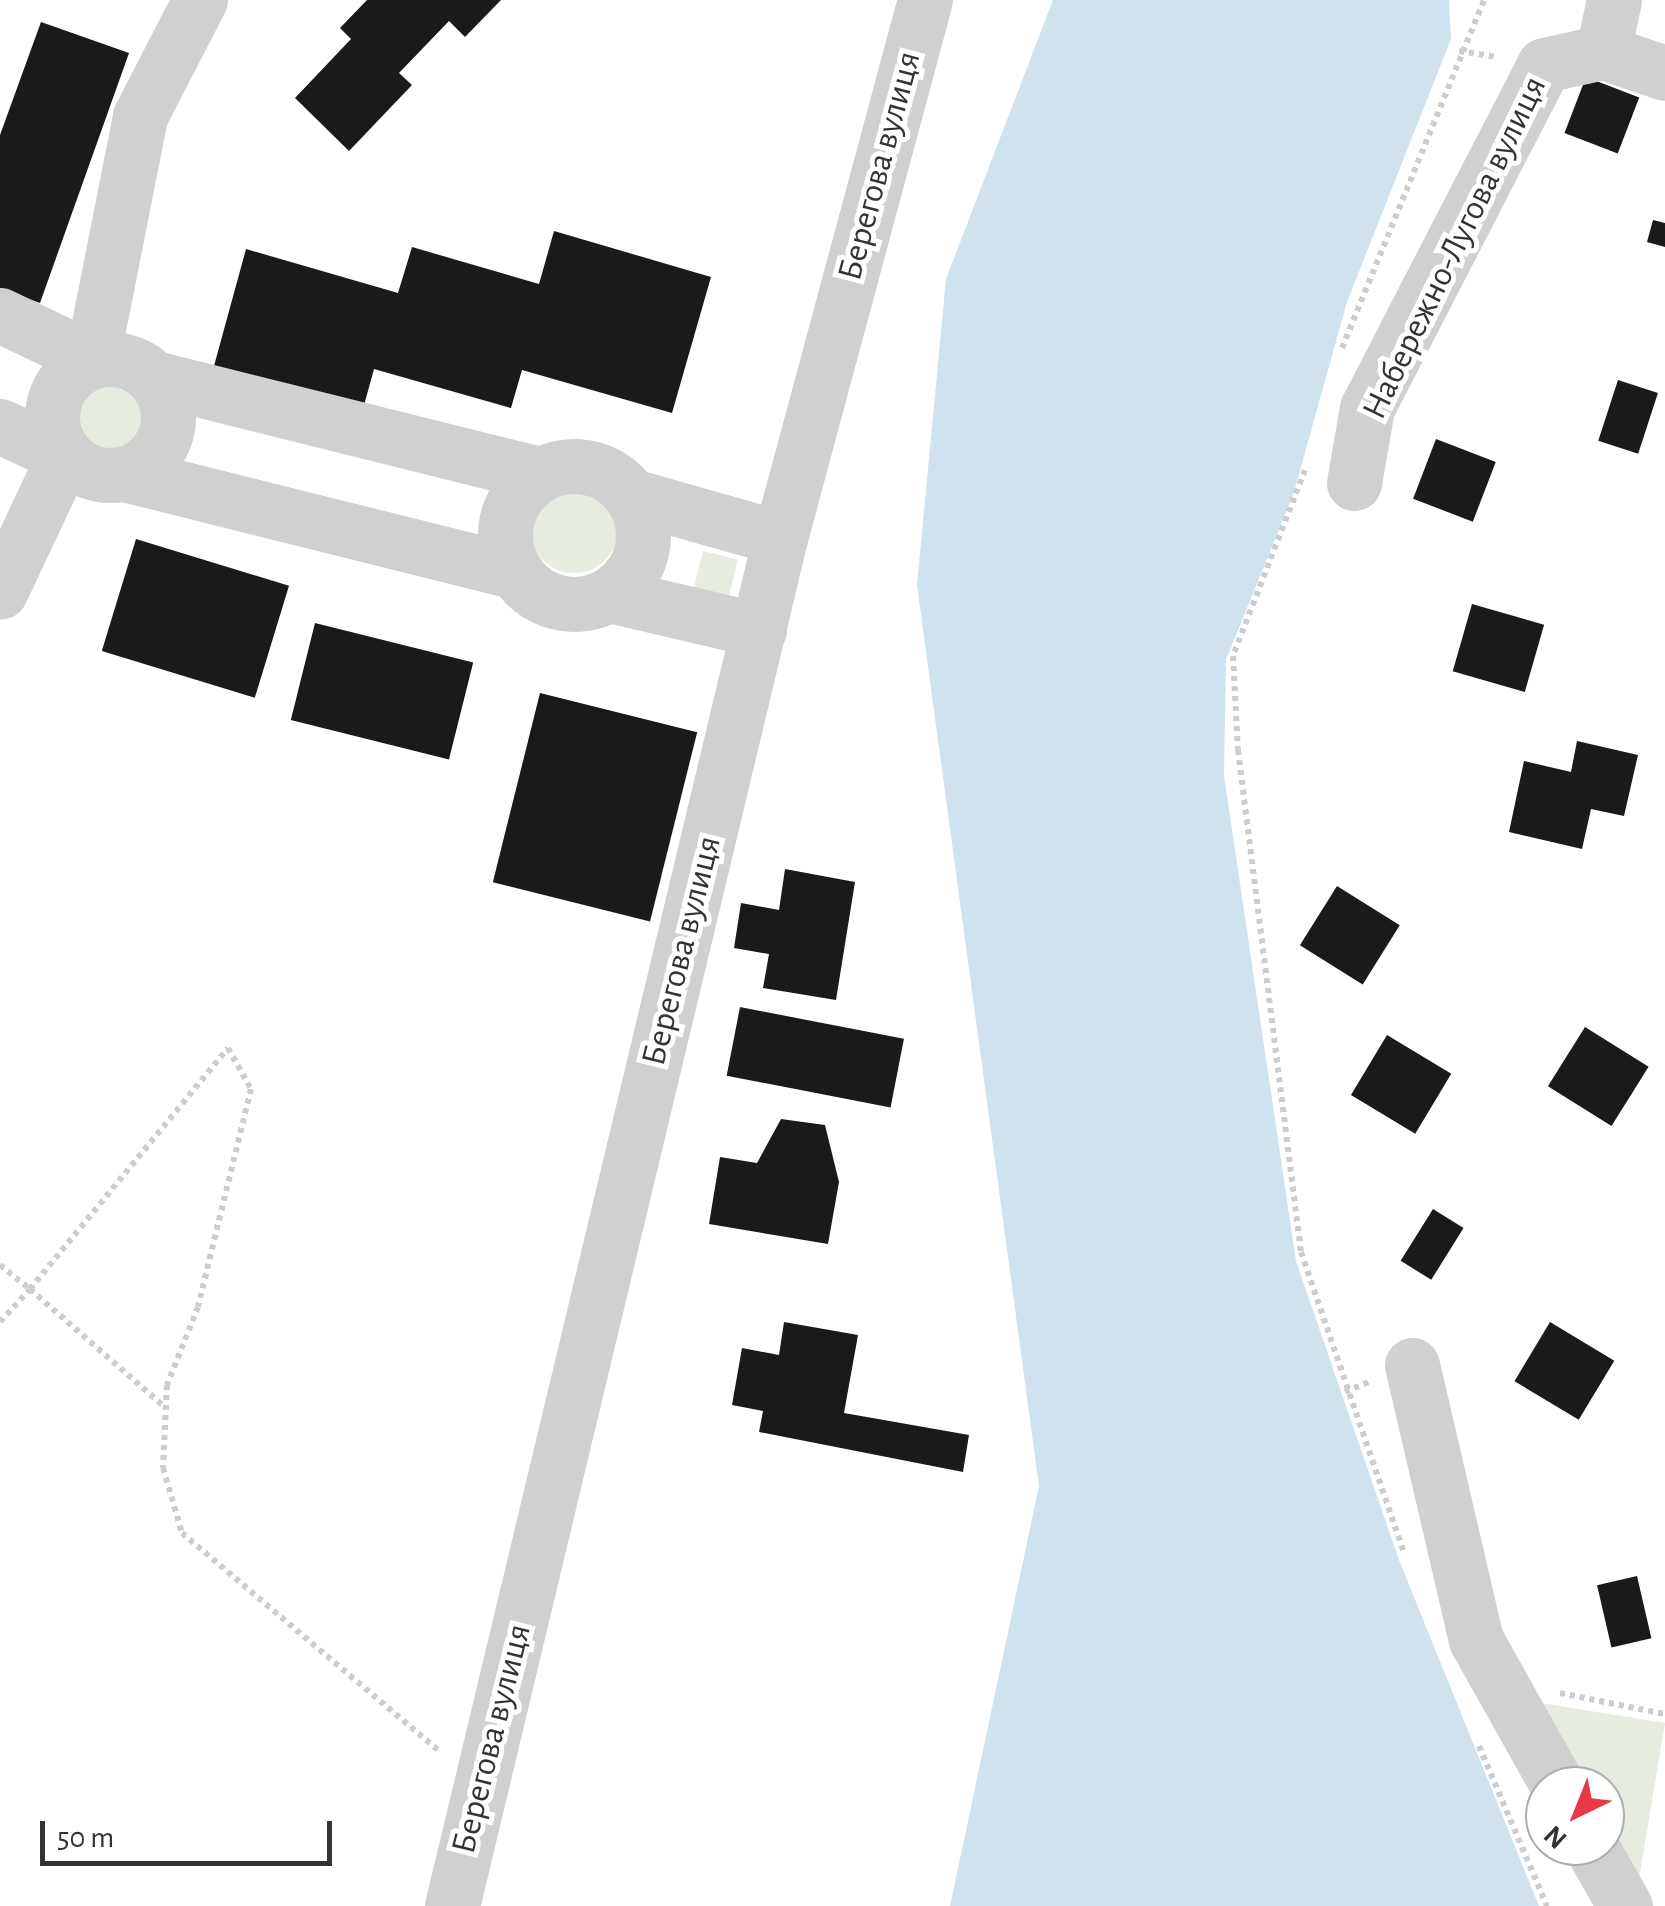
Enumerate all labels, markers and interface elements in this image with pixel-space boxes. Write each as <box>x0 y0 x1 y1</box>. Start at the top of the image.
street label: Берегова вулиця <box>829 47 931 285</box>
street label: Набережно-Лугова вулиця <box>1354 70 1556 426</box>
street label: Берегова вулиця <box>633 832 731 1070</box>
street label: Берегова вулиця <box>443 1620 541 1858</box>
north arrow <box>1525 1766 1625 1866</box>
scale bar <box>45 1801 338 1863</box>
text: N <box>1539 1820 1573 1853</box>
text: 50 m <box>57 1823 114 1853</box>

